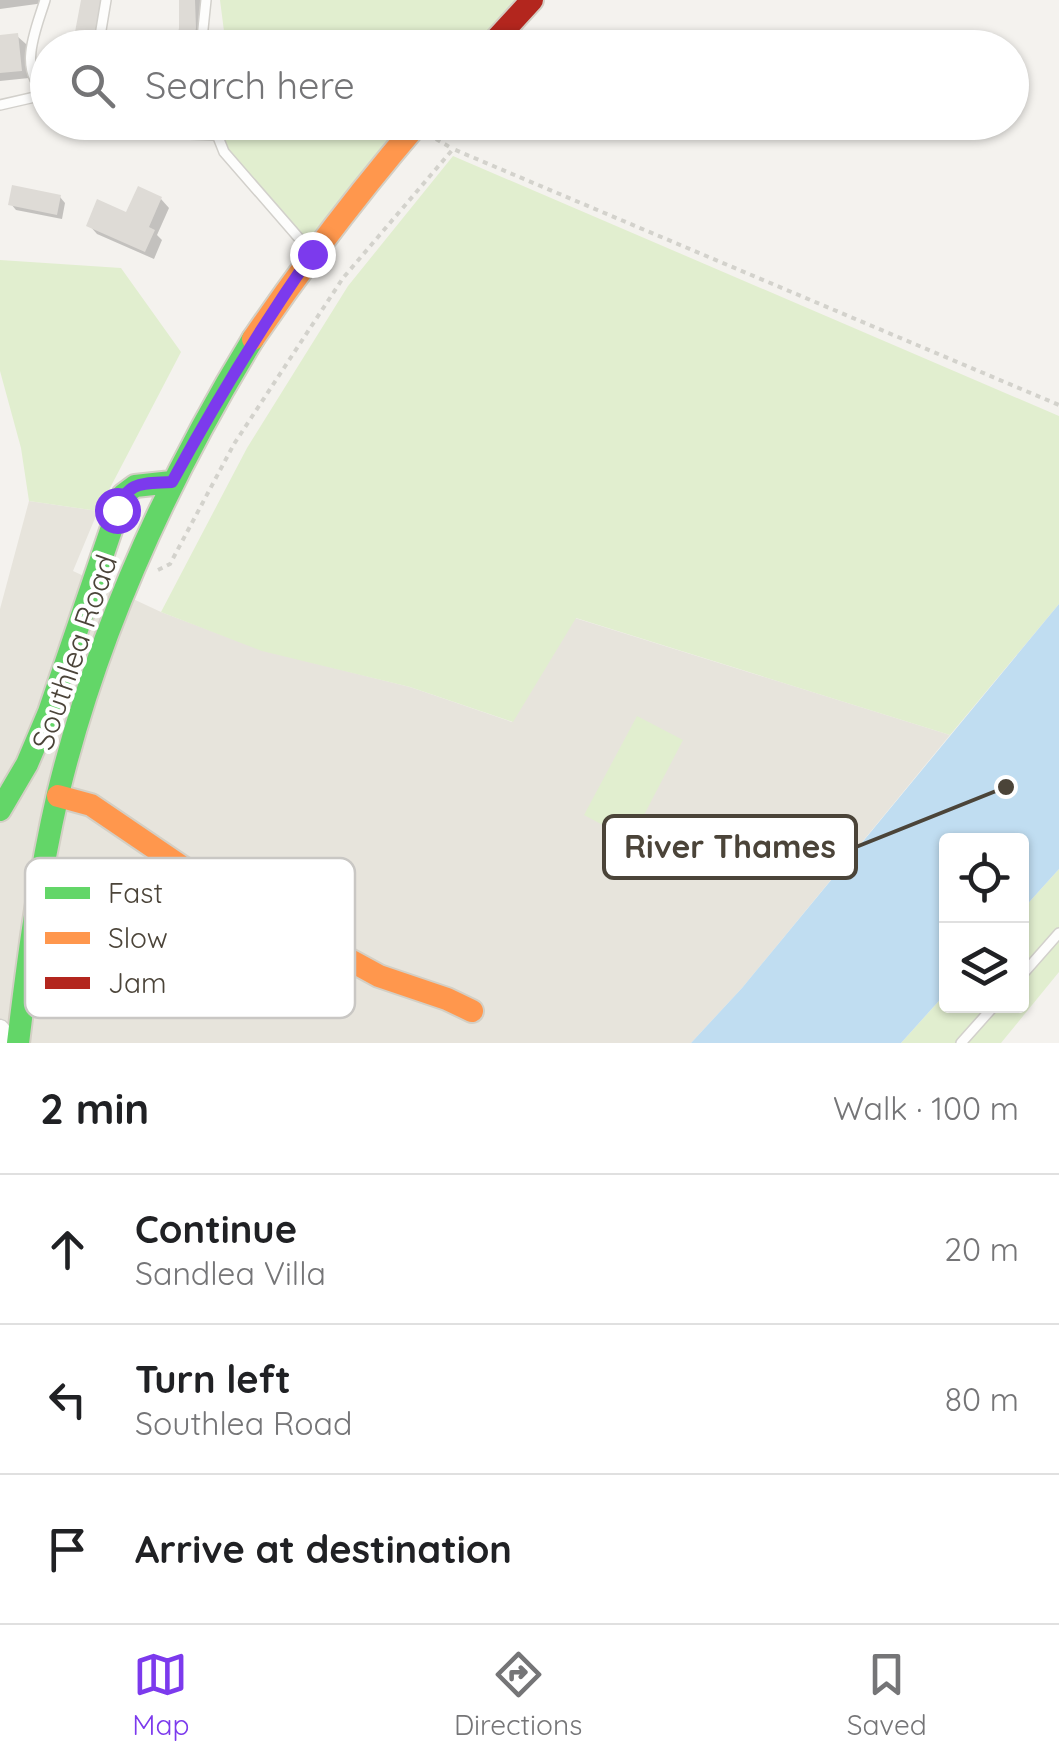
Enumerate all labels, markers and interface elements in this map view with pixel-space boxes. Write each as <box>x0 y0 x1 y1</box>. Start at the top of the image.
search box <box>30 30 1029 140</box>
icon: search <box>65 58 120 113</box>
text: Search here <box>145 61 355 109</box>
route end <box>290 232 336 278</box>
route start <box>95 488 141 534</box>
street label: Southlea Road <box>23 549 125 755</box>
callout: River Thames <box>604 816 856 878</box>
text: River Thames <box>624 826 836 866</box>
map controls <box>939 833 1029 1013</box>
button: locate <box>939 833 1029 923</box>
legend <box>25 858 355 1018</box>
text: Fast <box>108 875 163 910</box>
text: Slow <box>108 920 168 955</box>
button: layers <box>939 923 1029 1013</box>
text: Jam <box>108 965 167 1000</box>
text: 2 min <box>40 1082 149 1135</box>
text: Walk · 100 m <box>833 1088 1019 1128</box>
text: Continue <box>135 1205 297 1253</box>
icon: ahead <box>40 1222 95 1277</box>
text: 20 m <box>944 1229 1019 1269</box>
text: Sandlea Villa <box>135 1253 326 1293</box>
text: Turn left <box>135 1355 291 1403</box>
icon: left <box>40 1372 95 1427</box>
text: 80 m <box>945 1379 1019 1419</box>
text: Southlea Road <box>135 1403 352 1443</box>
icon: arrive <box>40 1522 95 1577</box>
text: Arrive at destination <box>135 1525 512 1573</box>
tab: Map <box>132 1647 189 1742</box>
tab: Directions <box>454 1647 582 1742</box>
tab: Saved <box>847 1647 927 1742</box>

